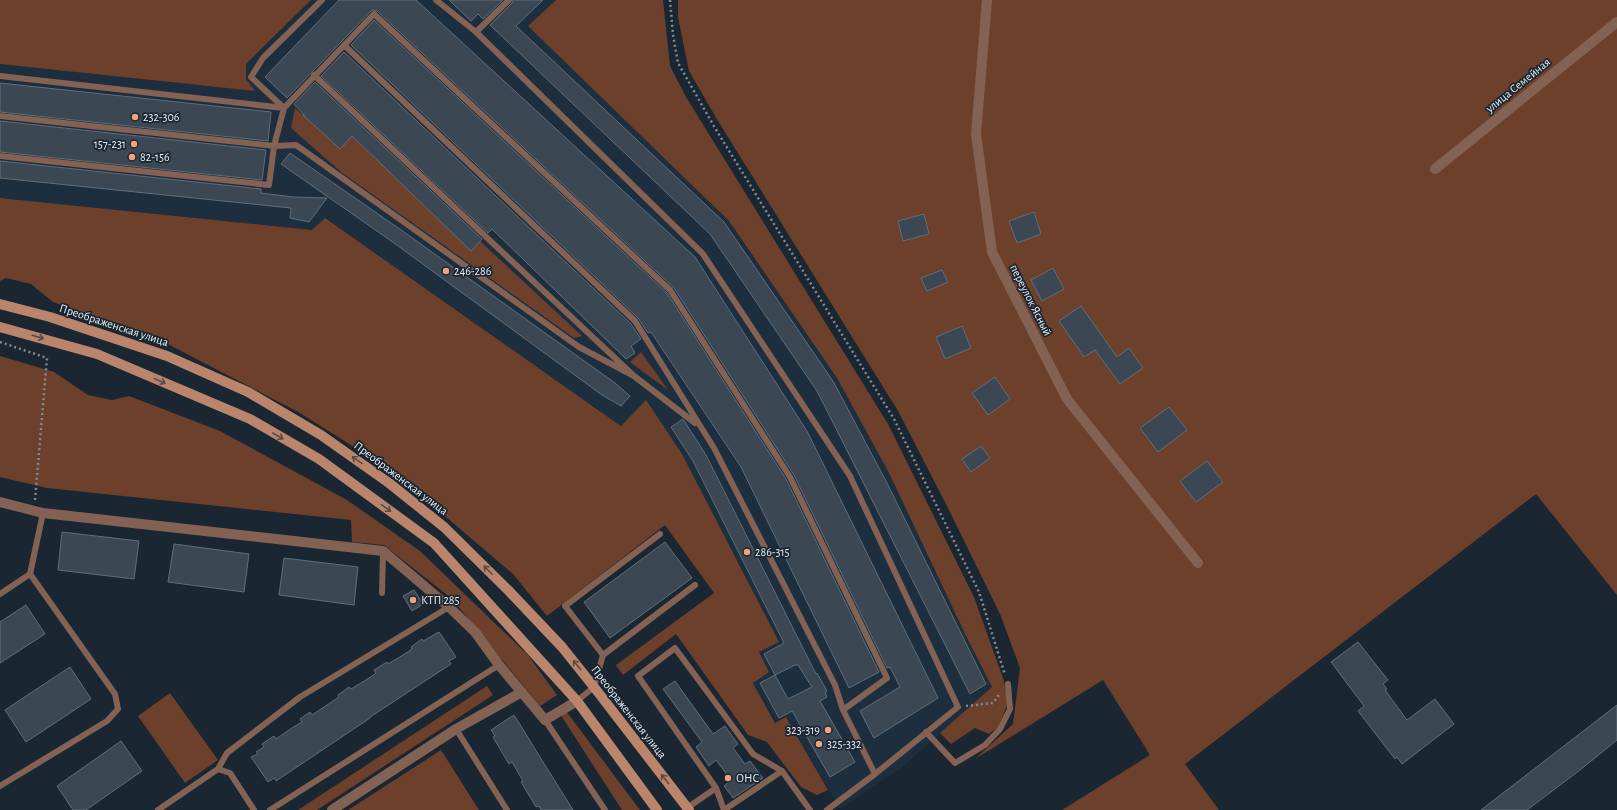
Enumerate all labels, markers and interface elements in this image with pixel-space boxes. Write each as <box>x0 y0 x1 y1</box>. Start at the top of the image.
street label: улица Семейная <box>1483 55 1553 116</box>
place label: 232-306 <box>143 111 180 123</box>
marker: 232-306 <box>130 112 140 122</box>
place label: 157-231 <box>94 138 126 150</box>
marker: 157-231 <box>129 139 139 149</box>
place label: 82-156 <box>140 151 170 163</box>
marker: 82-156 <box>127 152 137 162</box>
street label: переулок Ясный <box>1007 262 1054 338</box>
place label: 246-286 <box>454 265 492 277</box>
marker: 246-286 <box>441 266 451 276</box>
street label: Преображенская улица <box>58 302 171 349</box>
one-way arrow <box>31 334 44 341</box>
one-way arrow <box>154 377 166 385</box>
one-way arrow <box>272 432 284 440</box>
street label: Преображенская улица <box>351 439 451 518</box>
one-way arrow <box>351 456 362 464</box>
one-way arrow <box>380 503 391 512</box>
place label: 286-315 <box>755 546 790 558</box>
marker: 286-315 <box>742 547 752 557</box>
one-way arrow <box>483 566 493 575</box>
place label: КТП 285 <box>421 594 460 606</box>
marker: КТП 285 <box>408 595 418 605</box>
one-way arrow <box>572 660 581 671</box>
street label: Преображенская улица <box>588 663 669 762</box>
place label: 323-319 <box>786 724 820 736</box>
marker: 323-319 <box>823 725 833 735</box>
place label: 325-332 <box>827 738 862 750</box>
marker: 325-332 <box>814 739 824 749</box>
place label: ОНС <box>736 772 759 784</box>
marker: ОНС <box>723 773 733 783</box>
one-way arrow <box>661 774 669 785</box>

